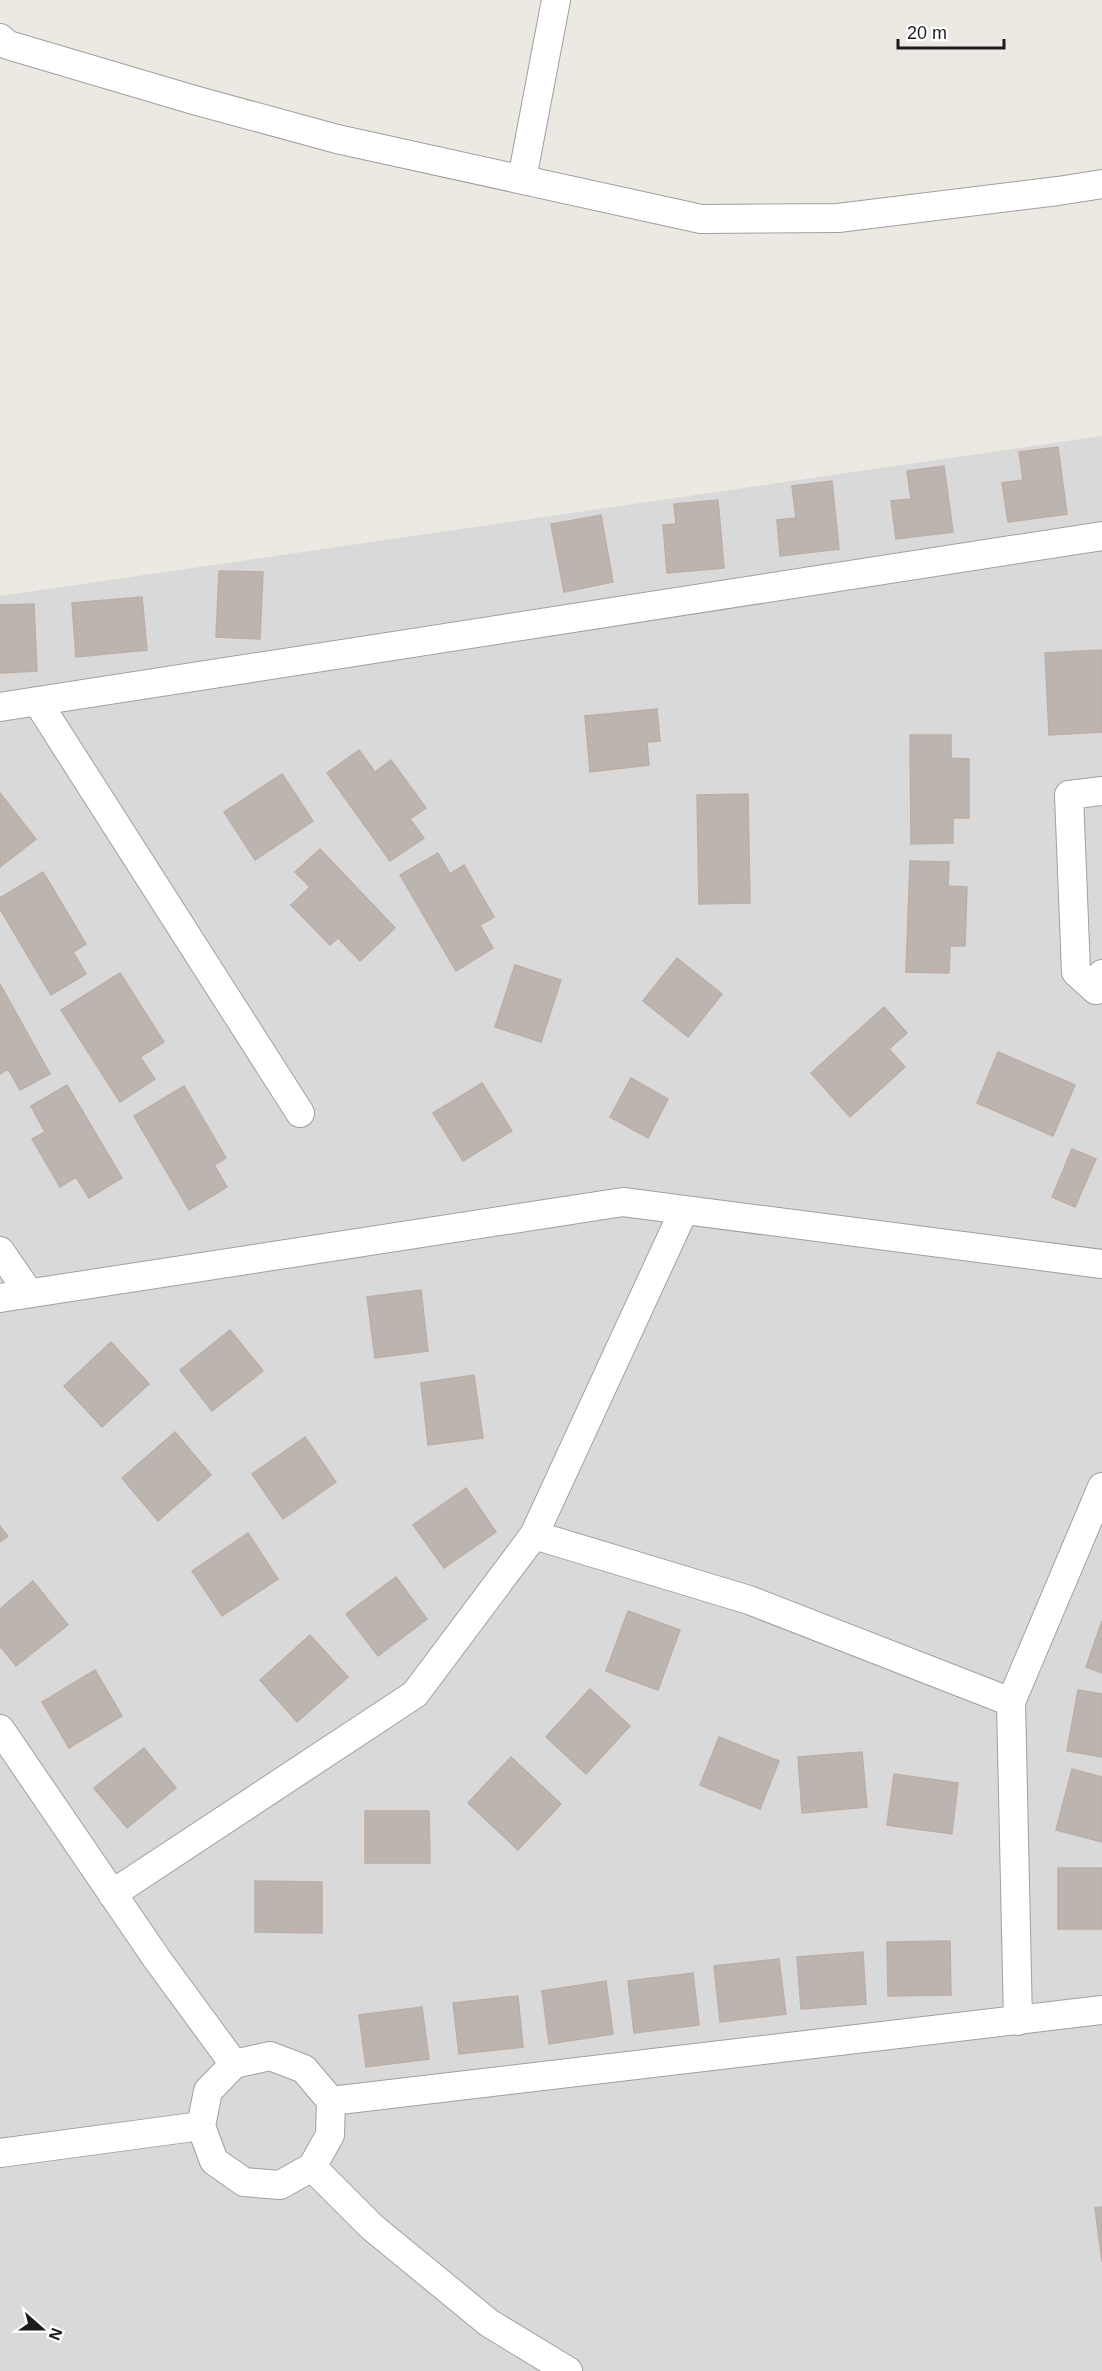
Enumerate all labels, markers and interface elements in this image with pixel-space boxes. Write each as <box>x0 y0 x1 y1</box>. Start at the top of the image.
scale bar <box>898 12 1004 50</box>
text: 20 m <box>907 23 947 43</box>
north arrow <box>12 2299 72 2359</box>
text: N <box>46 2326 66 2343</box>

